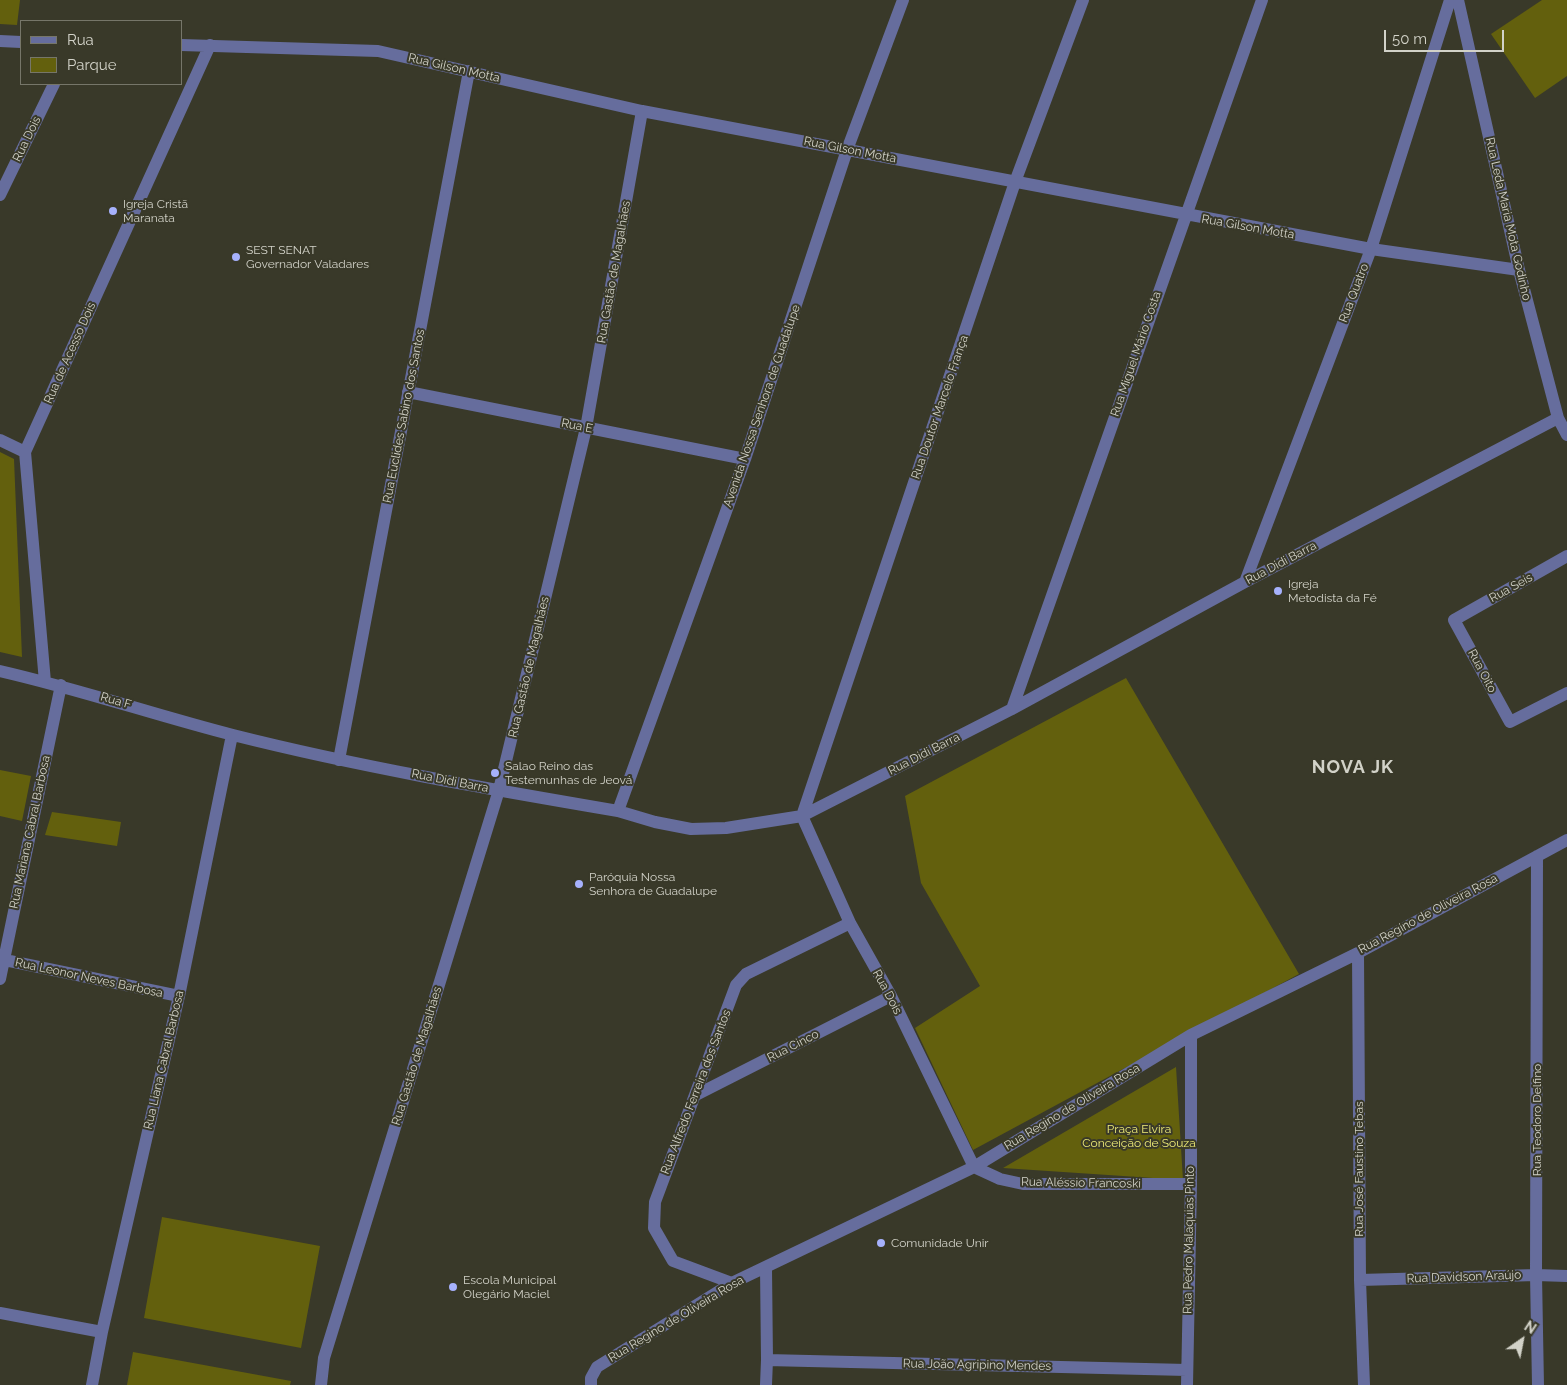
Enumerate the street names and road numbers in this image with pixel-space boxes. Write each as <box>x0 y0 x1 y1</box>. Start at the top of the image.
street label: Rua Gilson Motta <box>407 50 501 86</box>
street label: Rua Dois <box>10 114 44 164</box>
street label: Rua Gilson Motta <box>802 134 898 166</box>
street label: Rua Leda Maria Mota Godinho <box>1482 136 1534 302</box>
street label: Rua Gastão de Magalhães <box>594 200 634 344</box>
street label: Rua Gilson Motta <box>1200 212 1296 242</box>
street label: Rua Quatro <box>1336 261 1372 325</box>
street label: Rua Miguel Mário Costa <box>1108 290 1164 418</box>
street label: Rua de Acesso Dois <box>41 300 99 406</box>
street label: Avenida Nossa Senhora de Guadalupe <box>721 303 803 509</box>
street label: Rua Euclides Sabino dos Santos <box>380 328 428 504</box>
street label: Rua Doutor Marcelo França <box>909 333 971 481</box>
street label: Rua E <box>560 416 594 436</box>
street label: Rua Didi Barra <box>1243 538 1319 588</box>
street label: Rua Seis <box>1487 570 1535 606</box>
street label: Rua Gastão de Magalhães <box>506 595 552 739</box>
street label: Rua Oito <box>1465 647 1499 695</box>
street label: Rua F <box>99 690 133 712</box>
street label: Rua Didi Barra <box>886 730 962 778</box>
street label: Rua Mariana Cabral Barbosa <box>7 754 53 910</box>
street label: Rua Didi Barra <box>410 766 490 796</box>
street label: Rua Regino de Oliveira Rosa <box>1356 871 1500 957</box>
street label: Rua Leonor Neves Barbosa <box>14 955 164 1001</box>
street label: Rua Dois <box>869 967 905 1017</box>
street label: Rua Gastão de Magalhães <box>389 985 445 1127</box>
street label: Rua Liana Cabral Barbosa <box>141 989 187 1131</box>
street label: Rua Alfredo Ferreira dos Santos <box>658 1008 734 1176</box>
street label: Rua Cinco <box>765 1027 821 1065</box>
street label: Rua Regino de Oliveira Rosa <box>1002 1061 1142 1153</box>
street label: Rua Teodoro Delfino <box>1530 1064 1544 1176</box>
street label: Rua José Faustino Tebas <box>1352 1101 1366 1237</box>
street label: Rua Pedro Malaquias Pinto <box>1181 1166 1197 1314</box>
street label: Rua Aléssio Francoski <box>1021 1175 1141 1191</box>
street label: Rua Davidson Araújo <box>1406 1268 1522 1286</box>
street label: Rua Regino de Oliveira Rosa <box>606 1273 746 1365</box>
street label: Rua João Agripino Mendes <box>903 1357 1051 1373</box>

